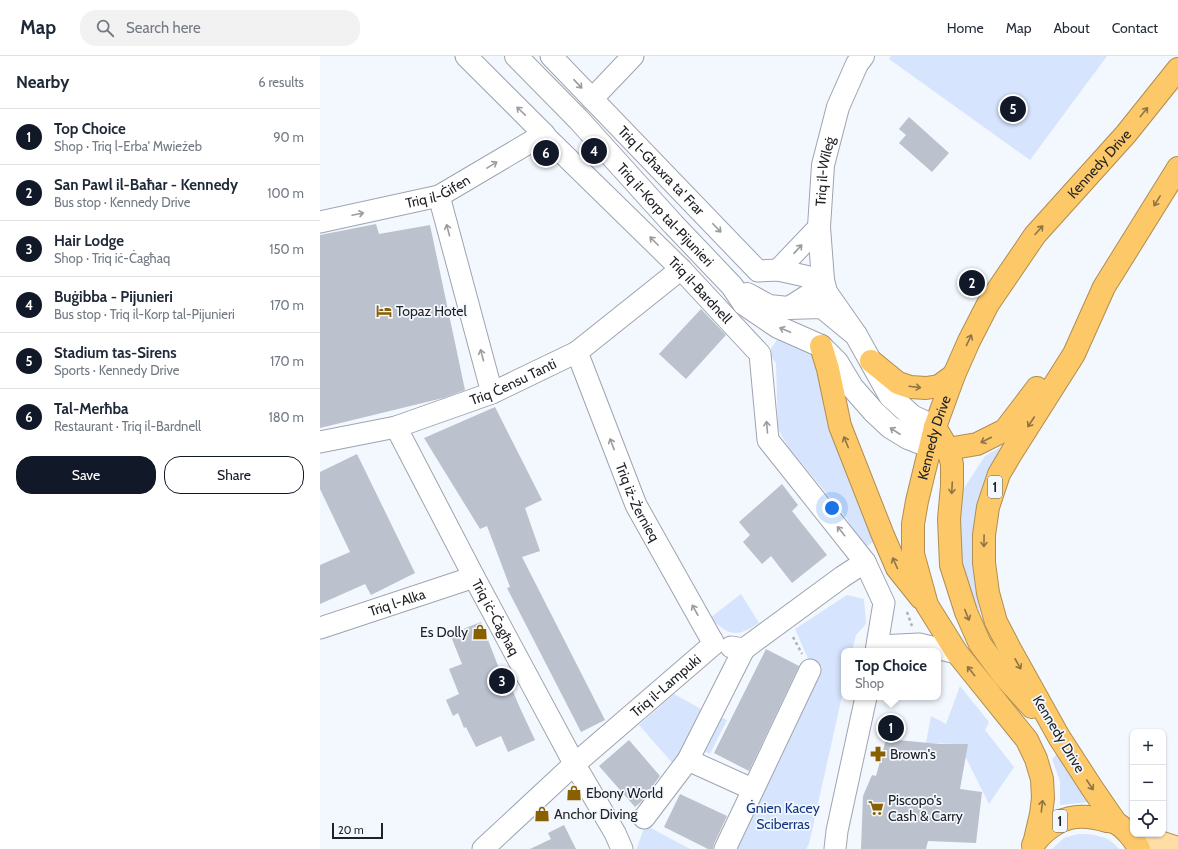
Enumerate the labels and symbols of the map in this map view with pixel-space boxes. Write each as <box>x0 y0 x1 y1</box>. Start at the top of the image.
one-way arrow <box>573 79 583 89</box>
pin: 5 <box>1000 94 1026 124</box>
one-way arrow <box>516 106 526 116</box>
one-way arrow <box>1139 106 1148 117</box>
street label: Triq l-Għaxra ta' Frar <box>614 122 709 219</box>
street label: Kennedy Drive <box>1063 125 1135 202</box>
street label: Triq il-Wileġ <box>811 134 839 207</box>
pin: 4 <box>581 136 607 166</box>
pin: 6 <box>533 138 559 168</box>
street label: Triq il-Korp tal-Pijunieri <box>613 159 718 270</box>
one-way arrow <box>486 160 498 168</box>
street label: Triq il-Ġifen <box>404 171 473 212</box>
one-way arrow <box>1153 195 1161 206</box>
one-way arrow <box>351 209 364 217</box>
one-way arrow <box>444 223 451 236</box>
one-way arrow <box>712 223 722 233</box>
one-way arrow <box>1034 226 1043 236</box>
one-way arrow <box>649 237 659 246</box>
one-way arrow <box>793 244 803 254</box>
street label: Triq il-Bardnell <box>664 252 736 328</box>
pin: 2 <box>959 268 985 298</box>
hotel icon: Topaz Hotel <box>375 302 393 320</box>
place label: Topaz Hotel <box>396 302 467 320</box>
one-way arrow <box>779 326 791 334</box>
one-way arrow <box>966 334 973 346</box>
one-way arrow <box>478 349 485 362</box>
street label: Triq Ċensu Tanti <box>467 354 559 409</box>
one-way arrow <box>908 383 921 391</box>
street label: Kennedy Drive <box>913 393 955 482</box>
one-way arrow <box>1027 416 1035 427</box>
one-way arrow <box>763 421 770 434</box>
one-way arrow <box>889 426 901 434</box>
one-way arrow <box>980 436 992 444</box>
one-way arrow <box>842 437 850 449</box>
one-way arrow <box>608 439 616 451</box>
street label: Triq iż-Żernieq <box>612 460 664 545</box>
road number: 1 <box>988 476 1002 498</box>
one-way arrow <box>948 481 955 494</box>
your location <box>822 498 842 518</box>
one-way arrow <box>837 526 845 537</box>
one-way arrow <box>980 534 988 547</box>
one-way arrow <box>891 557 898 569</box>
street label: Triq iċ-Ċagħaq <box>468 576 524 659</box>
street label: Triq l-Alka <box>366 585 428 620</box>
one-way arrow <box>691 604 698 616</box>
one-way arrow <box>964 609 971 621</box>
place label: Es Dolly <box>420 623 468 641</box>
shop icon: Es Dolly <box>471 623 489 641</box>
street label: Triq il-Lampuki <box>627 650 705 721</box>
one-way arrow <box>1015 658 1023 670</box>
one-way arrow <box>967 665 975 676</box>
pin: 3 <box>489 666 515 696</box>
street label: Kennedy Drive <box>1029 692 1089 776</box>
pin: 1 <box>878 713 904 743</box>
pharmacy icon: Brown's <box>869 745 887 763</box>
place label: Brown's <box>890 745 936 763</box>
one-way arrow <box>1086 779 1094 791</box>
shop icon: Ebony World <box>565 784 583 802</box>
place label: Ebony World <box>586 784 663 802</box>
place label: Piscopo's Cash & Carry <box>888 791 963 825</box>
park label: Ġnien Kacey Sciberras <box>746 799 820 833</box>
supermarket icon: Piscopo's Cash & Carry <box>867 799 885 817</box>
one-way arrow <box>1039 800 1046 813</box>
shop icon: Anchor Diving <box>533 805 551 823</box>
place label: Anchor Diving <box>554 805 638 823</box>
road number: 1 <box>1053 810 1067 832</box>
scale bar <box>332 821 383 840</box>

